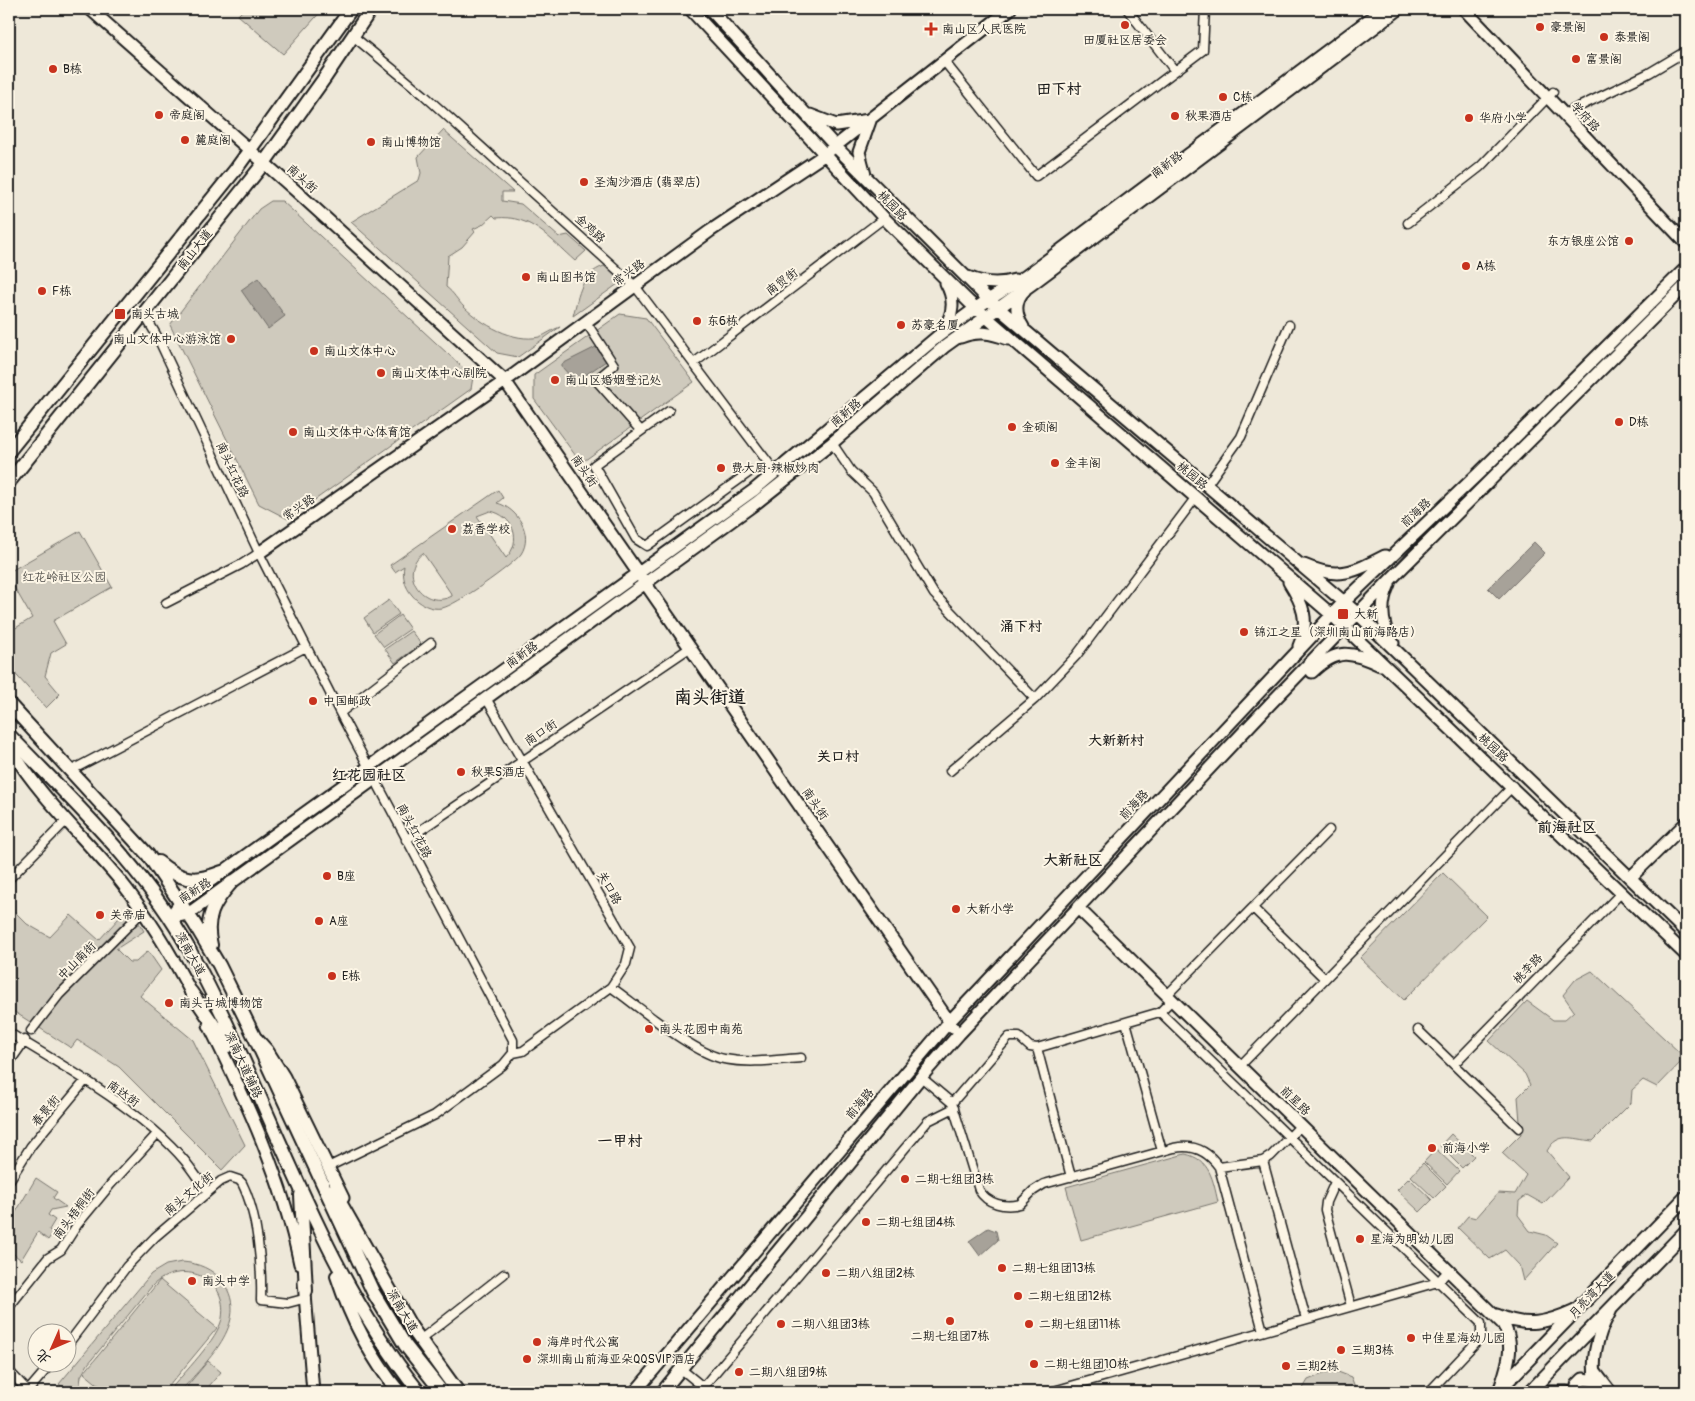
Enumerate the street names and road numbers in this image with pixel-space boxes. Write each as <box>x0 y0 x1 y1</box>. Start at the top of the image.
street label: 学府路 <box>1567 99 1603 135</box>
street label: 南新路 <box>1148 148 1186 182</box>
street label: 南头街 <box>284 161 320 197</box>
street label: 桃园路 <box>874 188 910 224</box>
street label: 金鸡路 <box>572 211 608 247</box>
street label: 南山大道 <box>174 226 216 274</box>
street label: 常兴路 <box>610 256 648 290</box>
street label: 南贸街 <box>763 265 801 299</box>
street label: 南新路 <box>827 396 865 430</box>
street label: 南头红花路 <box>213 440 251 500</box>
street label: 南头街 <box>568 452 600 490</box>
street label: 桃园路 <box>1173 459 1211 493</box>
street label: 常兴路 <box>280 492 318 524</box>
street label: 前海路 <box>1398 495 1434 531</box>
street label: 南新路 <box>503 638 541 672</box>
street label: 南口街 <box>522 717 560 749</box>
street label: 桃园路 <box>1475 730 1511 766</box>
street label: 南头街 <box>799 785 831 823</box>
street label: 前海路 <box>1116 787 1152 823</box>
street label: 南头红花路 <box>393 801 435 861</box>
street label: 关口路 <box>594 869 624 907</box>
street label: 南新路 <box>176 875 214 907</box>
street label: 深南大道 <box>172 929 208 979</box>
street label: 中山南街 <box>55 939 99 983</box>
street label: 桃李路 <box>1510 951 1546 987</box>
street label: 深南大道辅路 <box>221 1029 265 1101</box>
street label: 南达街 <box>104 1078 142 1110</box>
street label: 前星路 <box>1277 1083 1313 1119</box>
street label: 前海路 <box>843 1085 877 1123</box>
street label: 春景街 <box>29 1092 63 1130</box>
street label: 南头文化街 <box>161 1169 217 1219</box>
street label: 南头梧桐街 <box>50 1186 98 1242</box>
street label: 月亮湾大道 <box>1566 1268 1618 1322</box>
street label: 深南大道 <box>383 1287 421 1335</box>

